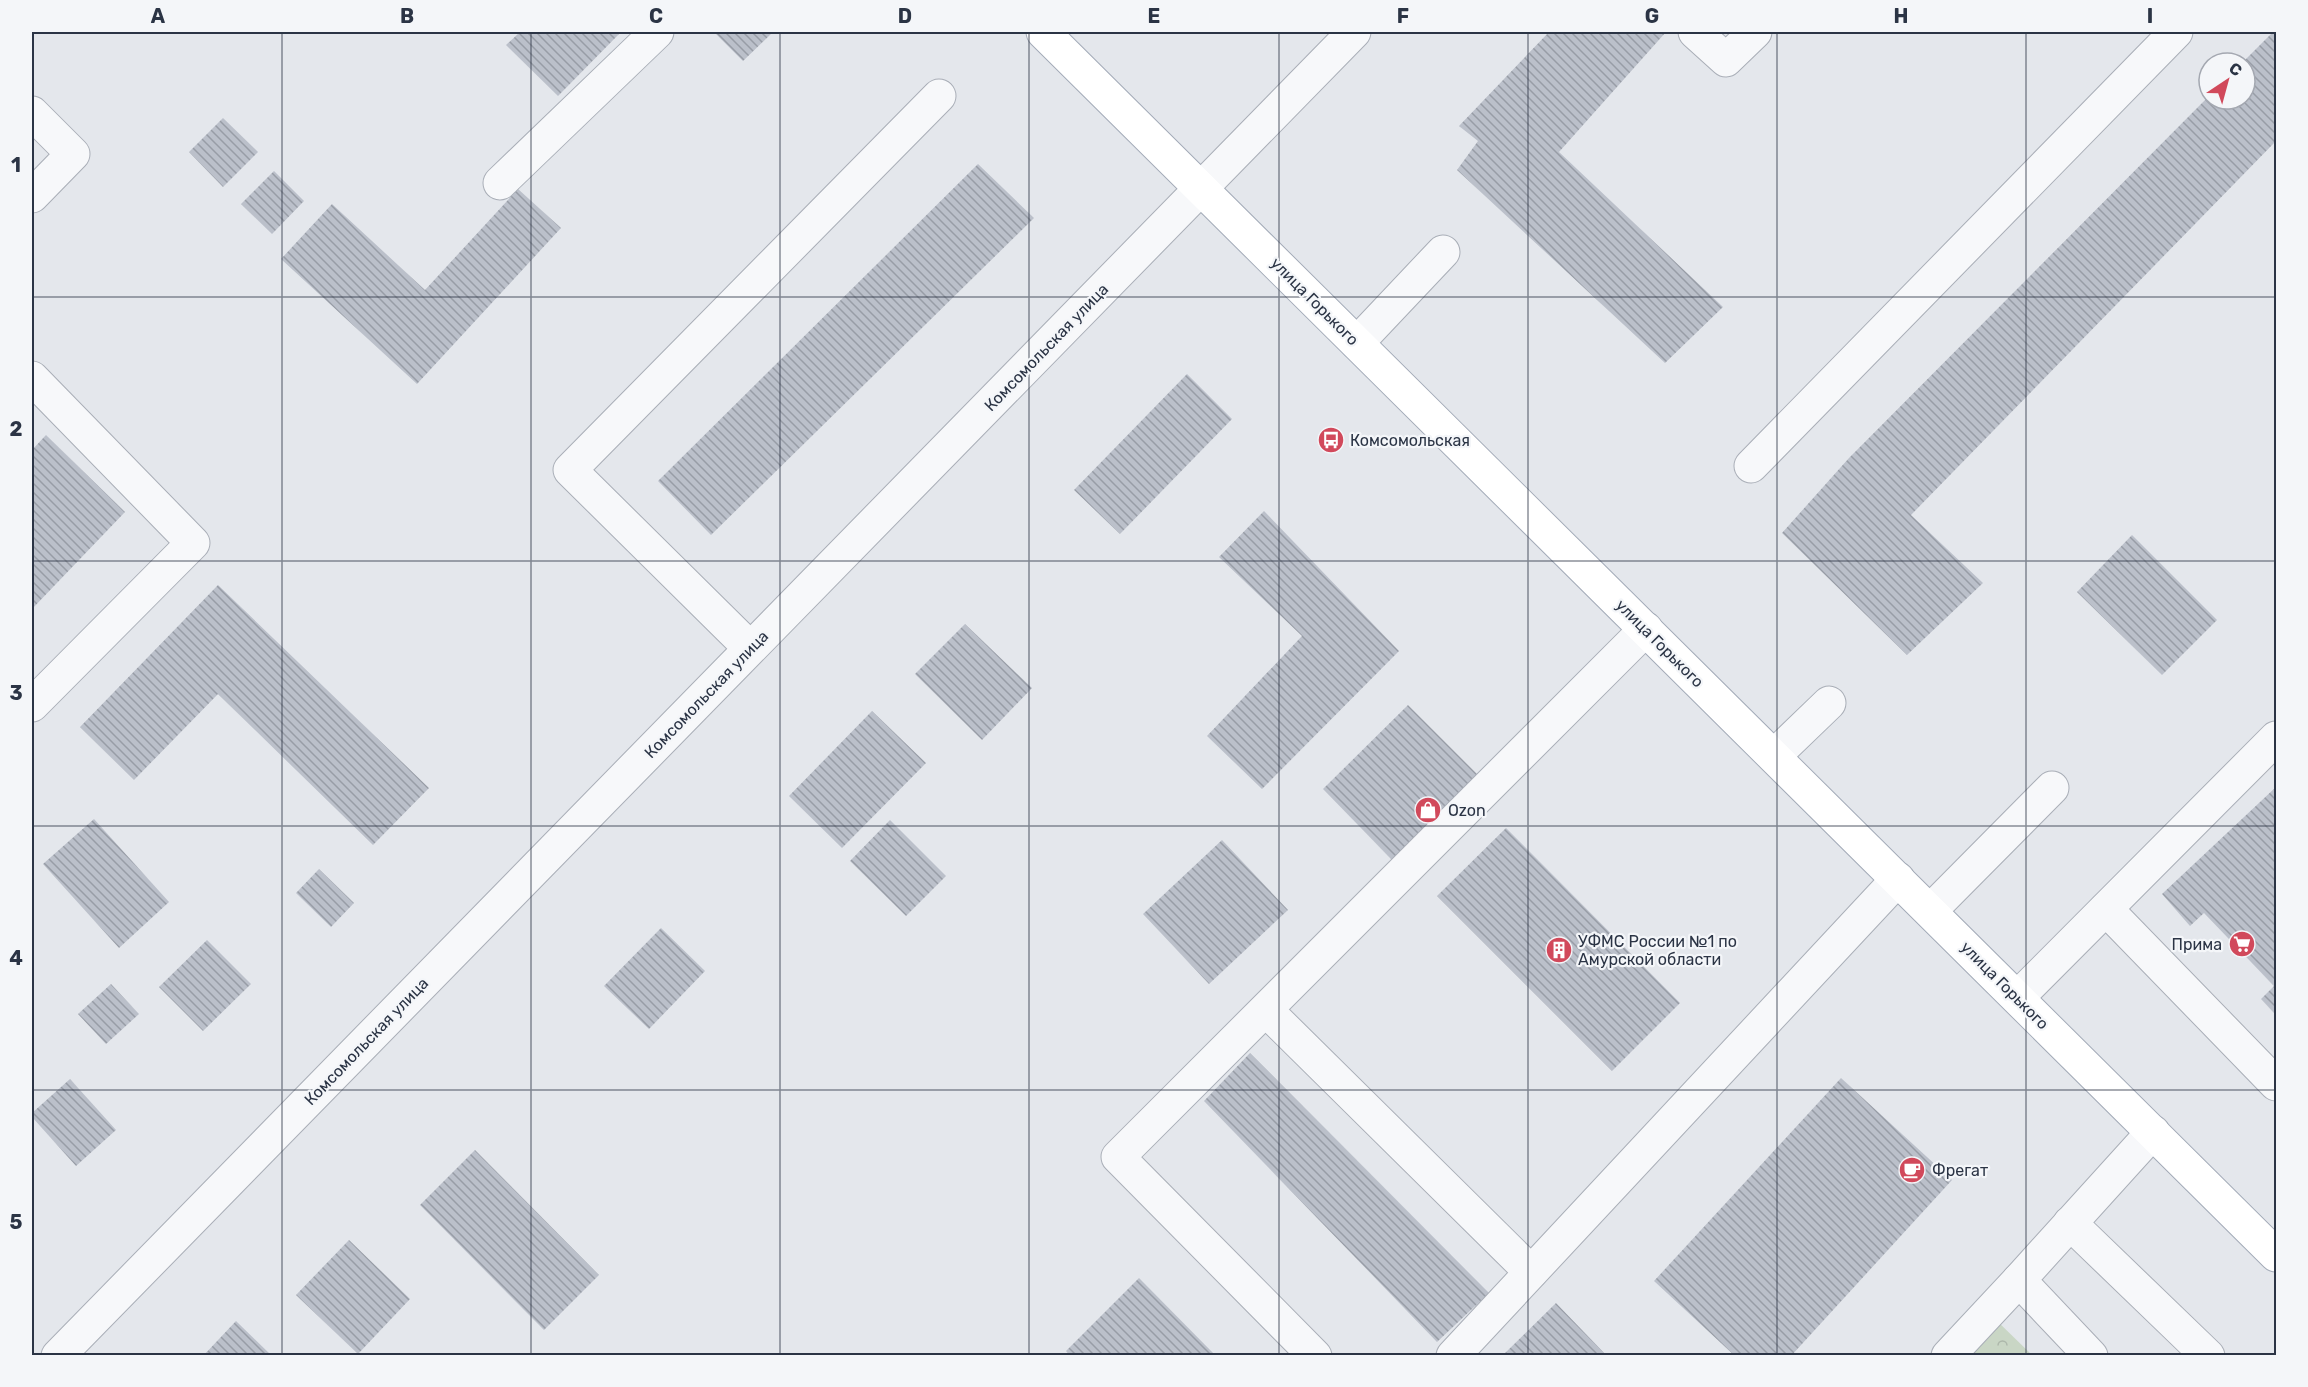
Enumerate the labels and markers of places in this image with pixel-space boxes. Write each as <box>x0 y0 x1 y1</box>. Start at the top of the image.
bus stop icon: Комсомольская <box>1316 425 1346 455</box>
place label: Комсомольская <box>1350 431 1470 450</box>
shop icon: Ozon <box>1413 795 1443 825</box>
place label: Ozon <box>1448 801 1486 820</box>
supermarket icon: Прима <box>2227 929 2257 959</box>
place label: УФМС России №1 по Амурской области <box>1578 932 1737 969</box>
building icon: УФМС России №1 по Амурской области <box>1544 935 1574 965</box>
place label: Прима <box>2172 935 2222 954</box>
cafe icon: Фрегат <box>1897 1155 1927 1185</box>
place label: Фрегат <box>1932 1161 1988 1180</box>

